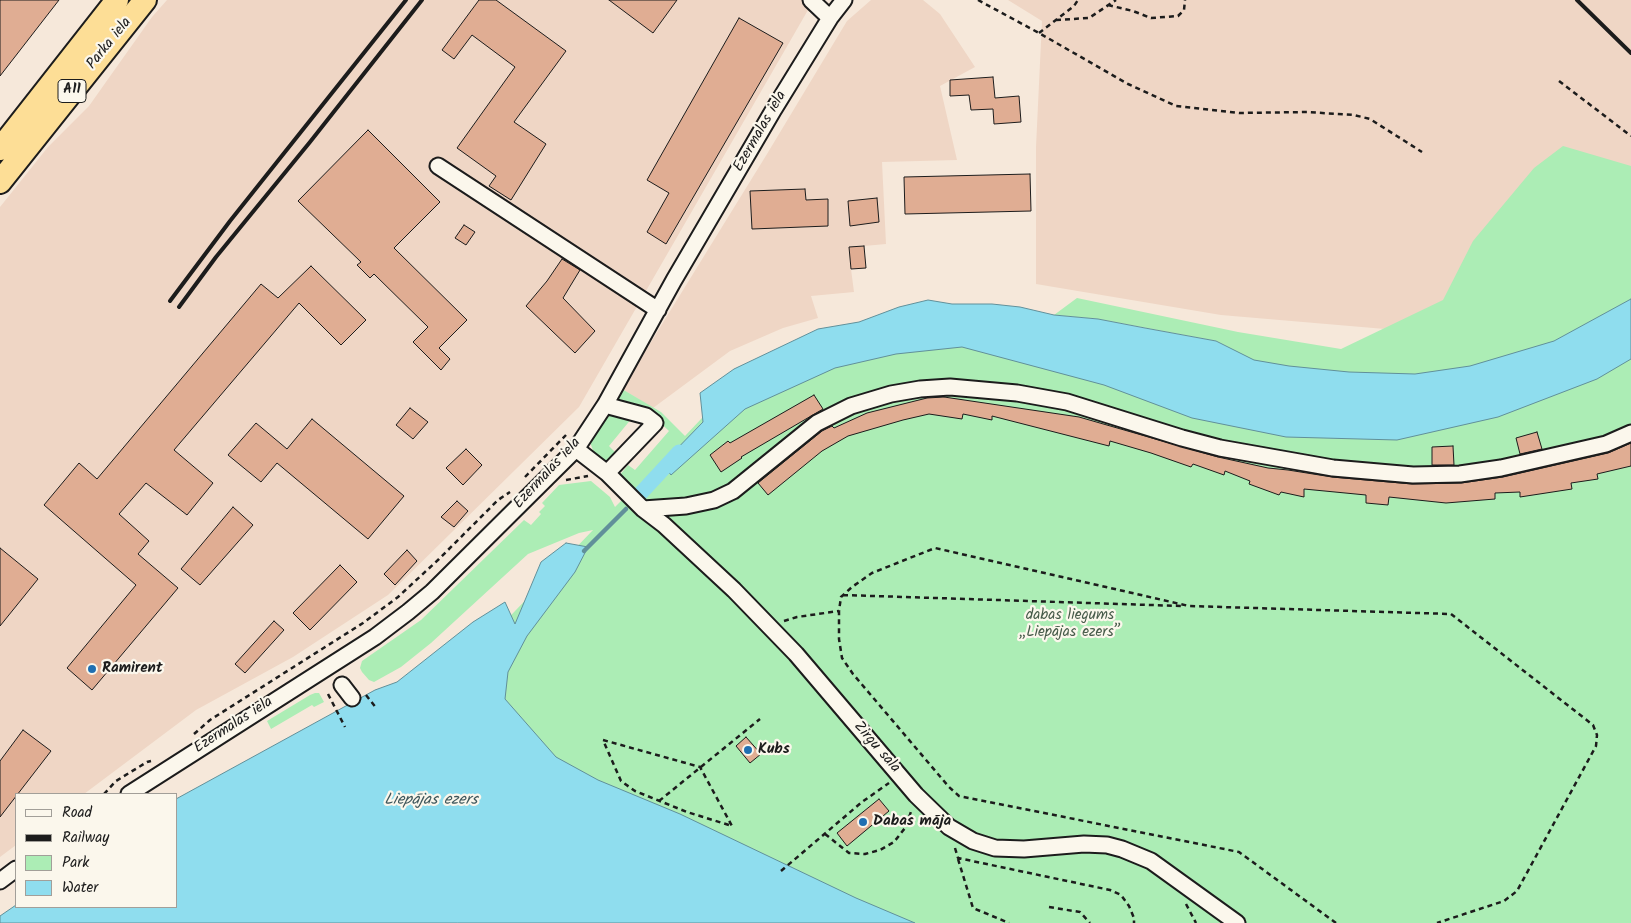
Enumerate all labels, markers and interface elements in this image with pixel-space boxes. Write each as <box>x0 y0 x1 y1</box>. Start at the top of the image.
street label: Parka iela <box>84 15 136 73</box>
road number: A11 <box>58 80 86 102</box>
street label: Ezermalas iela <box>731 88 791 176</box>
street label: Ezermalas iela <box>511 435 585 513</box>
park label: dabas liegums „Liepājas ezers” <box>1019 607 1121 642</box>
place label: Ramirent <box>102 660 163 678</box>
marker: Ramirent <box>86 663 98 675</box>
street label: Ezermalas iela <box>191 694 277 758</box>
street label: Zirgu sala <box>849 719 903 777</box>
place label: Kubs <box>758 741 790 759</box>
marker: Kubs <box>742 744 754 756</box>
water label: Liepājas ezers <box>384 791 478 811</box>
legend <box>15 793 178 908</box>
text: Road <box>62 801 92 825</box>
place label: Dabas māja <box>873 813 951 831</box>
marker: Dabas māja <box>857 816 869 828</box>
text: Railway <box>62 826 109 850</box>
text: Park <box>62 851 89 875</box>
text: Water <box>62 876 98 900</box>

